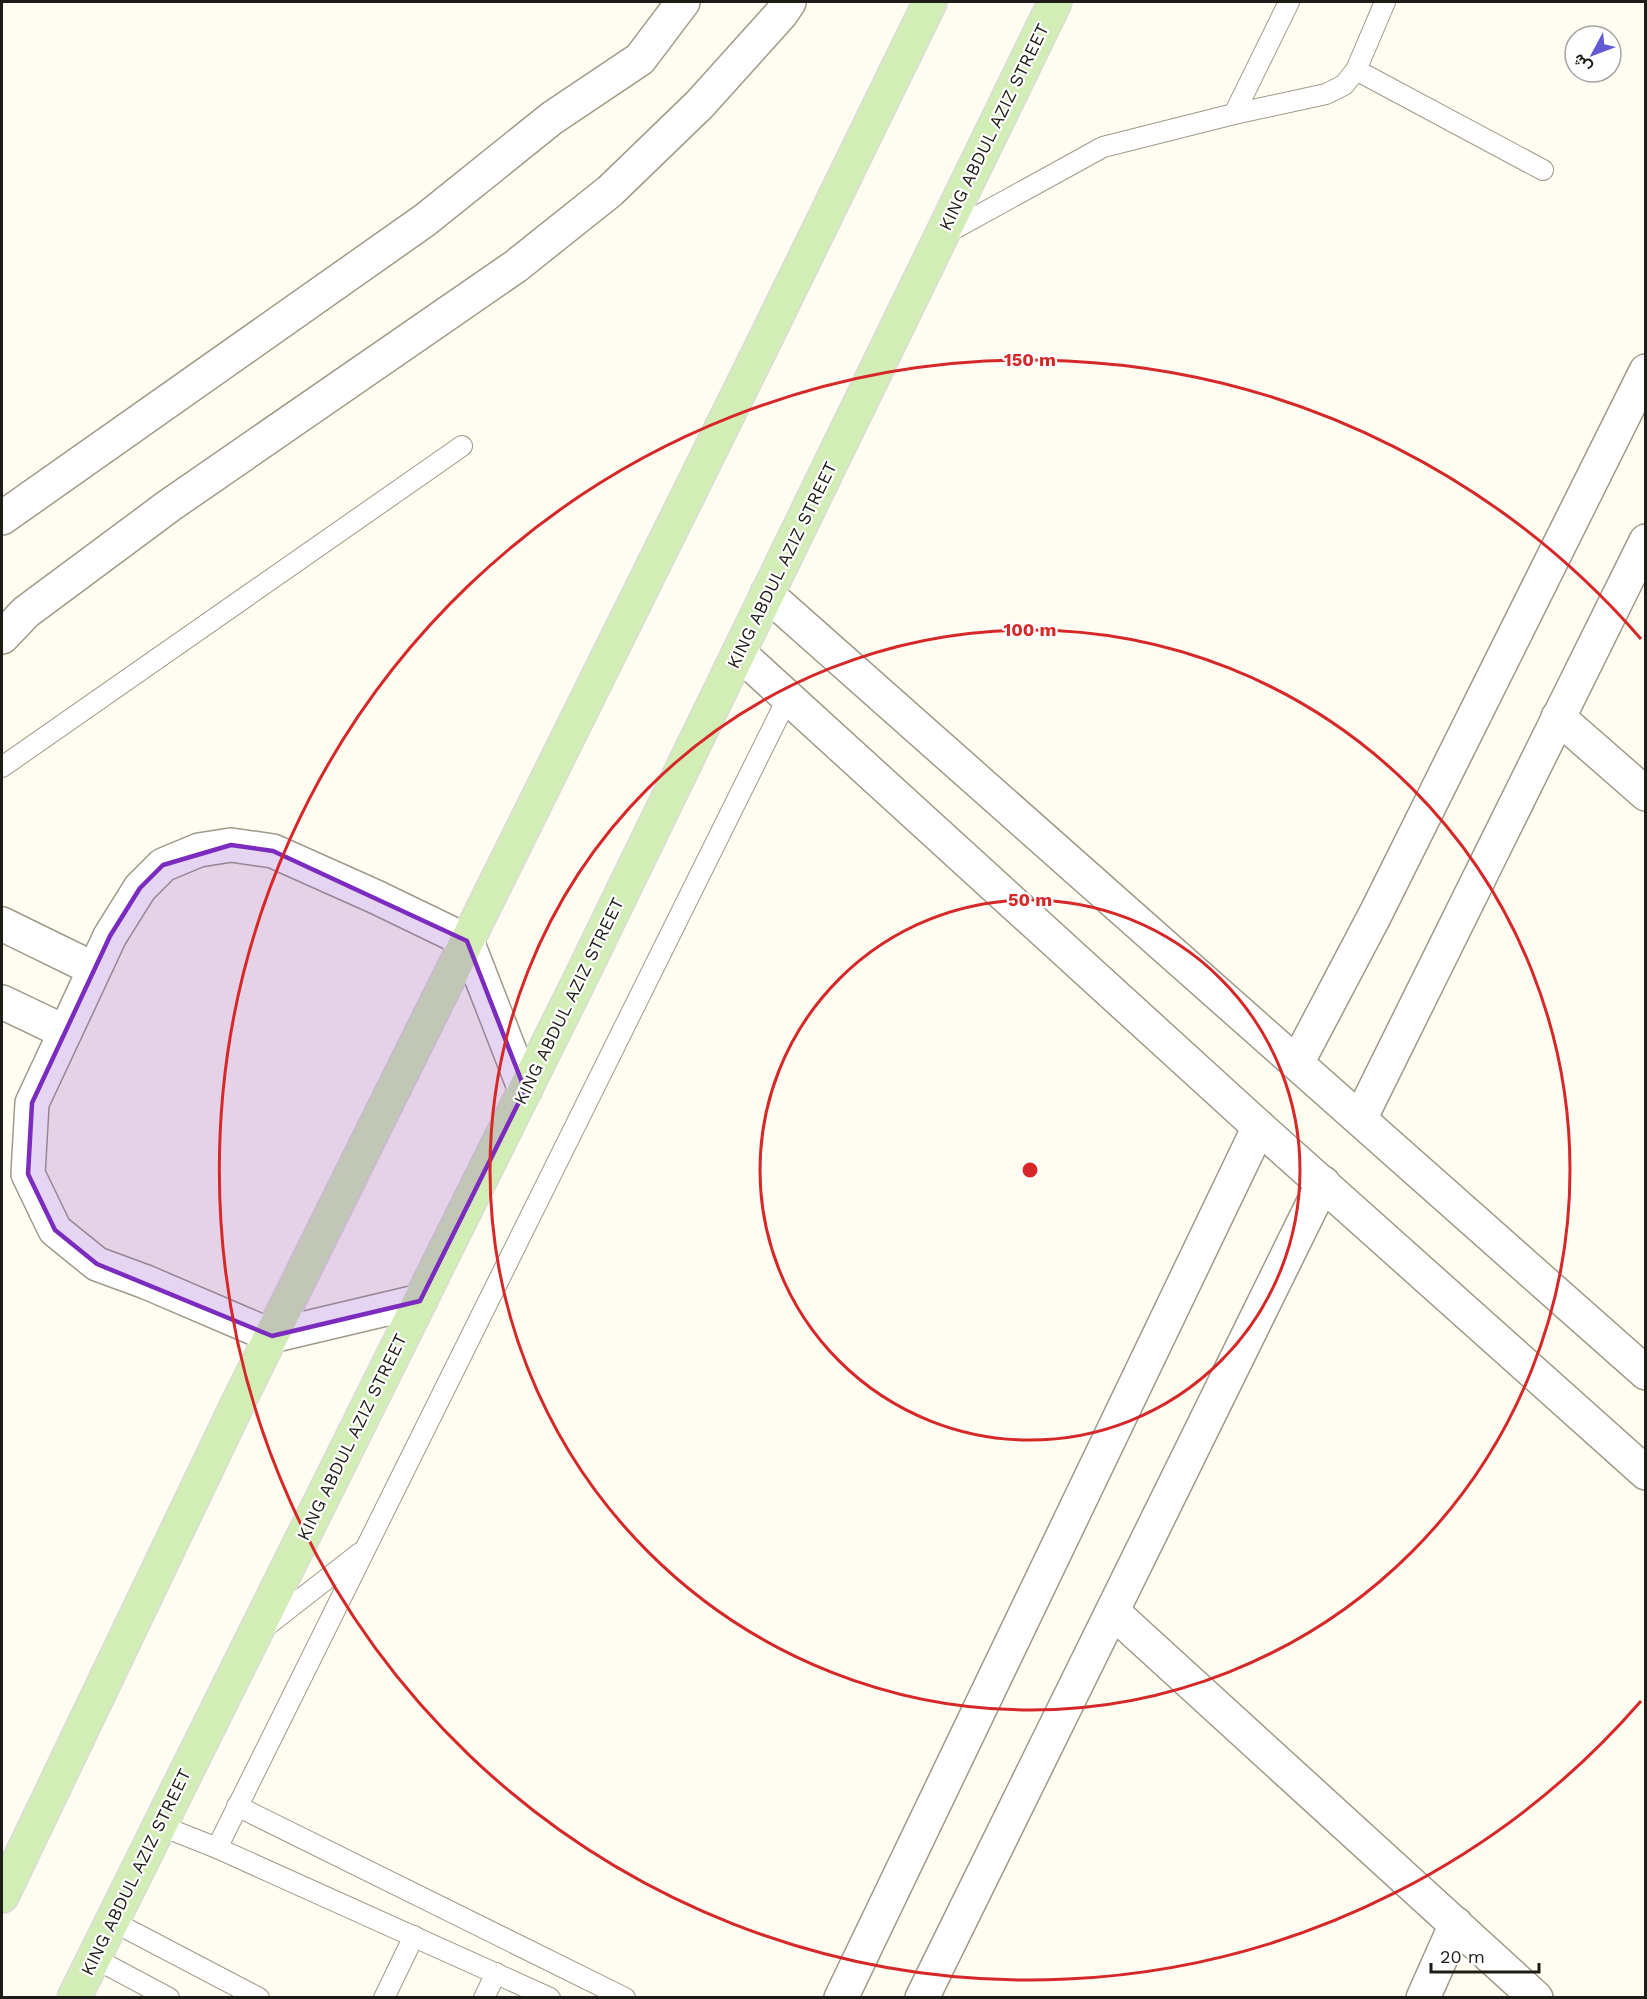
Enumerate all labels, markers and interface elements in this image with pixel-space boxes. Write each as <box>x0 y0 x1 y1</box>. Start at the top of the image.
street label: KING ABDUL AZIZ STREET <box>934 20 1053 234</box>
north arrow <box>1563 24 1623 84</box>
text: ش <box>1569 50 1596 77</box>
text: 150 m <box>1004 349 1056 370</box>
street label: KING ABDUL AZIZ STREET <box>722 458 841 672</box>
text: 100 m <box>1003 619 1057 640</box>
text: 50 m <box>1008 889 1052 910</box>
street label: KING ABDUL AZIZ STREET <box>509 894 628 1108</box>
centre of rings <box>1020 1160 1040 1180</box>
street label: KING ABDUL AZIZ STREET <box>292 1330 411 1544</box>
street label: KING ABDUL AZIZ STREET <box>76 1765 195 1979</box>
scale bar <box>1431 1936 1539 1974</box>
text: 20 m <box>1440 1946 1485 1967</box>

